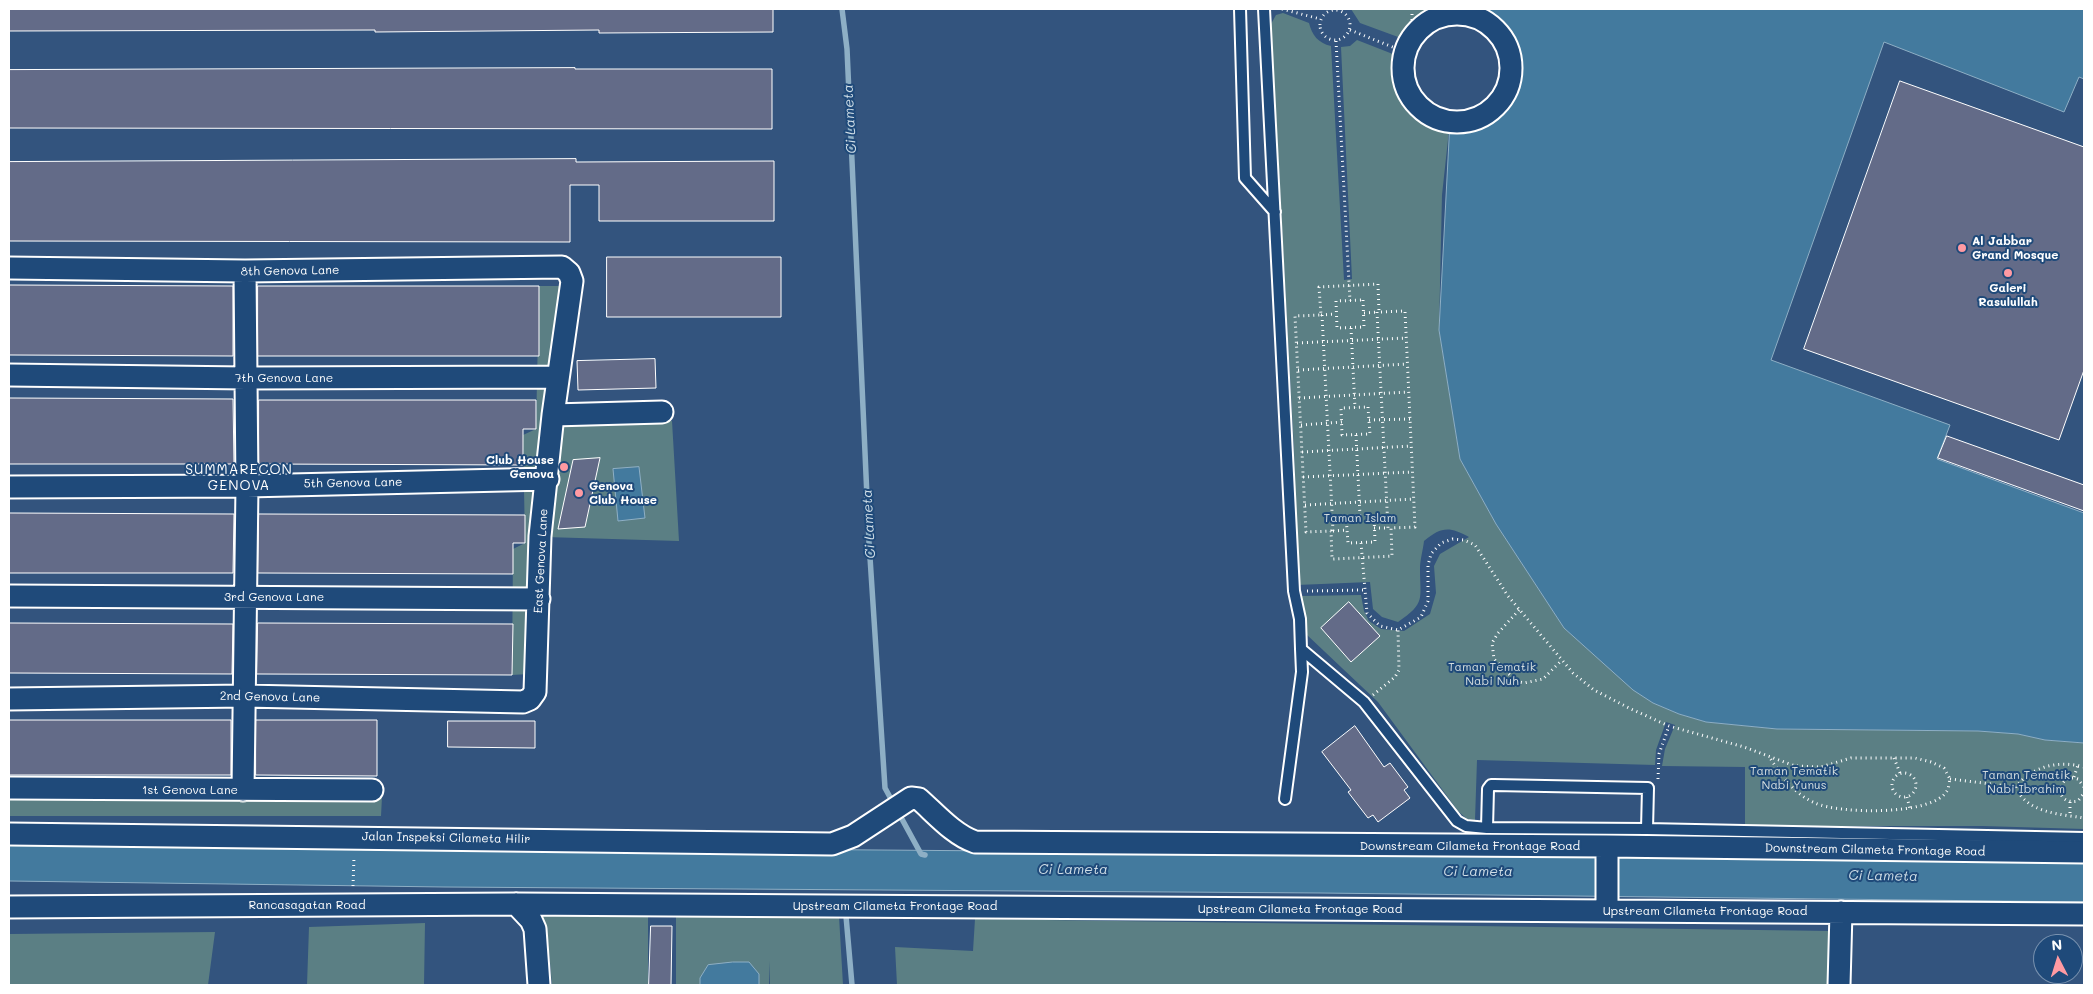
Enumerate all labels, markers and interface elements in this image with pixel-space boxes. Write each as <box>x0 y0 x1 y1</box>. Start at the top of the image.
water label: Ci Lameta <box>840 84 860 154</box>
place label: Al Jabbar Grand Mosque <box>1972 234 2058 262</box>
marker: Al Jabbar Grand Mosque <box>1956 242 1968 254</box>
street label: 8th Genova Lane <box>241 263 339 279</box>
marker: Galeri Rasulullah <box>2002 267 2014 279</box>
place label: Galeri Rasulullah <box>1978 281 2038 309</box>
street label: 7th Genova Lane <box>235 371 333 385</box>
place label: Club House Genova <box>486 453 554 481</box>
marker: Club House Genova <box>558 461 570 473</box>
district label: SUMMARECON GENOVA <box>184 462 294 494</box>
street label: 5th Genova Lane <box>304 475 402 491</box>
place label: Genova Club House <box>589 479 657 507</box>
marker: Genova Club House <box>573 487 585 499</box>
water label: Ci Lameta <box>859 489 879 559</box>
street label: East Genova Lane <box>531 508 551 614</box>
park label: Taman Islam <box>1324 511 1396 525</box>
street label: 3rd Genova Lane <box>224 590 324 604</box>
park label: Taman Tematik Nabi Nuh <box>1448 660 1536 688</box>
street label: 2nd Genova Lane <box>220 689 320 705</box>
park label: Taman Tematik Nabi Yunus <box>1750 764 1838 792</box>
park label: Taman Tematik Nabi Ibrahim <box>1982 768 2070 796</box>
street label: 1st Genova Lane <box>142 783 238 797</box>
street label: Jalan Inspeksi Cilameta Hilir <box>362 829 530 847</box>
street label: Downstream Cilameta Frontage Road <box>1360 839 1580 853</box>
street label: Downstream Cilameta Frontage Road <box>1765 841 1985 859</box>
water label: Ci Lameta <box>1038 862 1108 878</box>
water label: Ci Lameta <box>1443 864 1513 880</box>
water label: Ci Lameta <box>1848 867 1918 885</box>
street label: Rancasagatan Road <box>248 898 366 912</box>
street label: Upstream Cilameta Frontage Road <box>793 899 997 913</box>
street label: Upstream Cilameta Frontage Road <box>1198 902 1402 916</box>
street label: Upstream Cilameta Frontage Road <box>1603 904 1807 918</box>
north arrow <box>2033 934 2083 984</box>
text: N <box>2051 935 2063 954</box>

